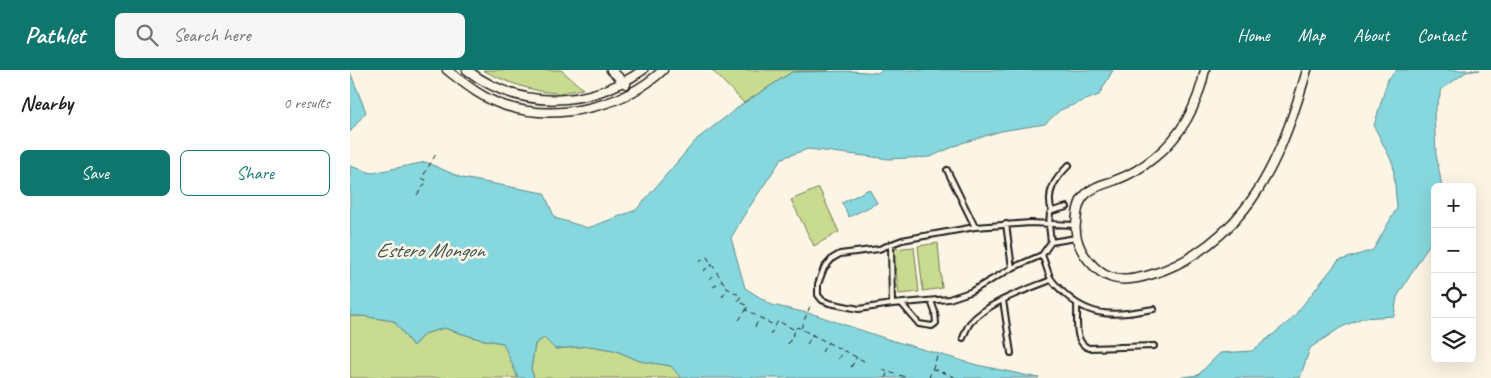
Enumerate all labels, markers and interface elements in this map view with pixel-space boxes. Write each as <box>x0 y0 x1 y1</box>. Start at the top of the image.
search box <box>115 13 465 58</box>
text: Pathlet <box>25 20 85 50</box>
icon: search <box>133 21 161 49</box>
text: Search here <box>173 23 251 47</box>
text: Home <box>1237 24 1270 46</box>
text: Map <box>1298 24 1325 46</box>
text: About <box>1353 24 1389 46</box>
text: Contact <box>1417 24 1466 46</box>
text: Nearby <box>20 90 73 116</box>
text: 0 results <box>283 93 330 113</box>
button: Save <box>20 150 170 196</box>
button: Share <box>180 150 330 196</box>
map controls <box>1431 183 1476 363</box>
button: + <box>1431 183 1476 228</box>
button: − <box>1431 228 1476 273</box>
water label: Estero Mongon <box>376 237 487 263</box>
button: locate <box>1431 273 1476 318</box>
button: layers <box>1431 318 1476 363</box>

